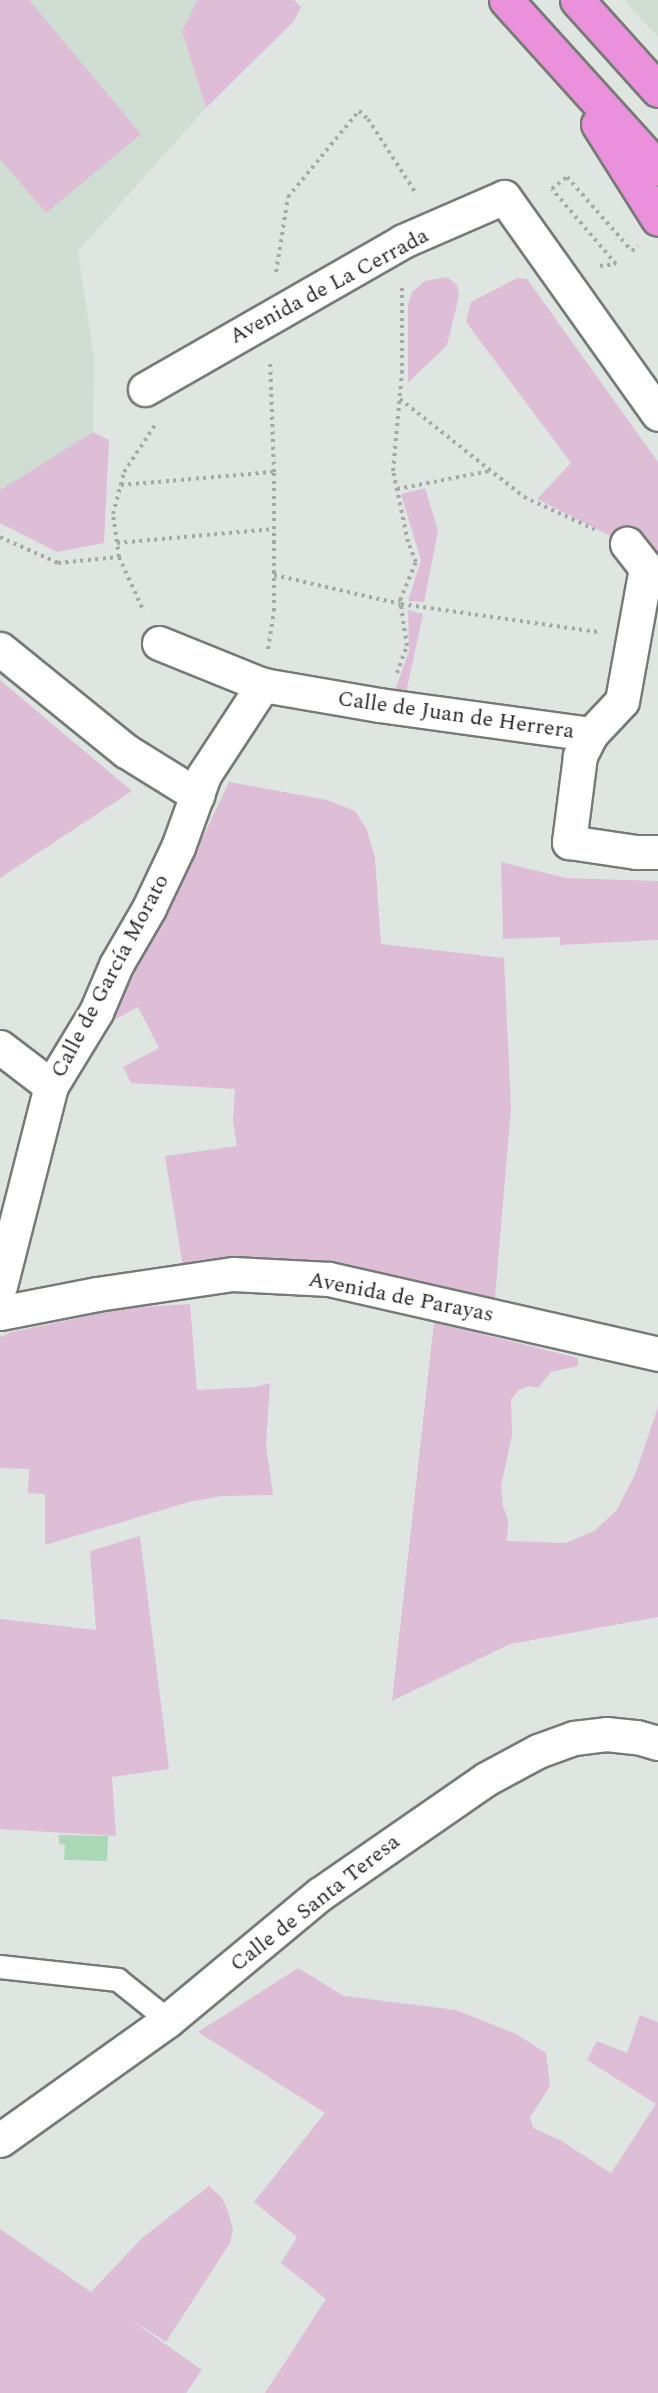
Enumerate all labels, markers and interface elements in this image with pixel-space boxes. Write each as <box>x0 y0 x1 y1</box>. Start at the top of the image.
street label: Avenida de La Cerrada <box>225 222 433 350</box>
street label: Calle de Juan de Herrera <box>336 685 576 745</box>
street label: Calle de García Morato <box>45 870 175 1082</box>
street label: Avenida de Parayas <box>306 1266 496 1328</box>
street label: Calle de Santa Teresa <box>225 1829 405 1977</box>

